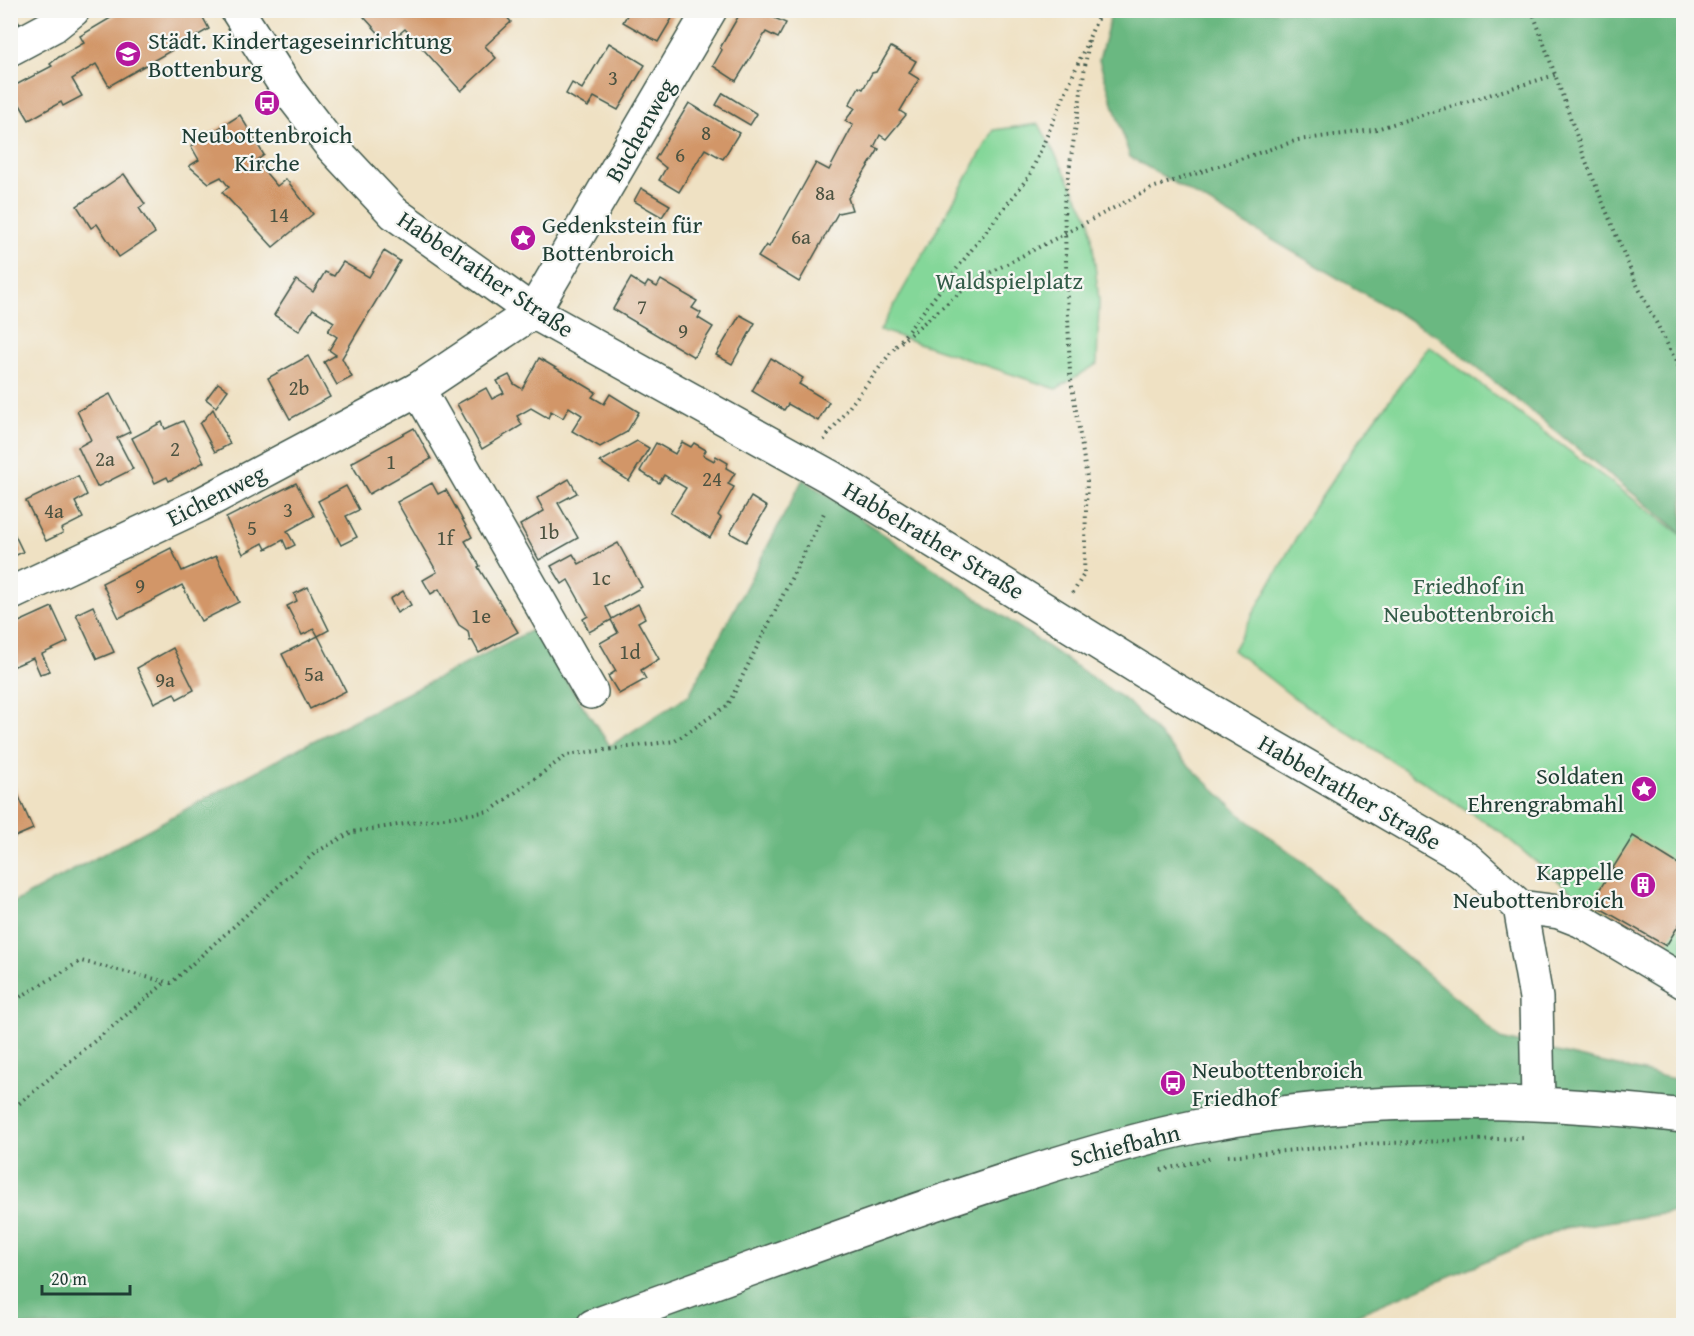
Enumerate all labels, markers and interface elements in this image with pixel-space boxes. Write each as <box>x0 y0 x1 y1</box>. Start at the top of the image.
place label: Städt. Kindertageseinrichtung Bottenburg <box>148 23 452 86</box>
school or university icon: Städt. Kindertageseinrichtung Bottenburg <box>113 39 143 69</box>
house number: 3 <box>608 62 618 93</box>
street label: Buchenweg <box>596 71 684 188</box>
bus stop icon: Neubottenbroich Kirche <box>252 88 282 118</box>
place label: Neubottenbroich Kirche <box>182 117 353 180</box>
house number: 8 <box>701 117 711 148</box>
house number: 6 <box>675 139 685 170</box>
house number: 8a <box>815 177 835 208</box>
house number: 14 <box>269 199 289 230</box>
street label: Habbelrather Straße <box>391 202 581 346</box>
place label: Gedenkstein für Bottenbroich <box>542 207 703 270</box>
house number: 6a <box>791 221 811 252</box>
place icon: Gedenkstein für Bottenbroich <box>508 223 538 253</box>
park label: Waldspielplatz <box>935 263 1083 298</box>
house number: 7 <box>637 291 647 322</box>
house number: 9 <box>678 315 688 346</box>
house number: 2b <box>289 372 309 403</box>
house number: 2 <box>170 433 180 464</box>
house number: 2a <box>95 443 115 474</box>
house number: 1 <box>386 446 396 477</box>
street label: Eichenweg <box>160 455 272 535</box>
house number: 24 <box>702 463 722 494</box>
street label: Habbelrather Straße <box>837 472 1031 608</box>
house number: 3 <box>283 494 293 525</box>
house number: 4a <box>44 495 64 526</box>
house number: 5 <box>247 512 257 543</box>
house number: 1b <box>539 516 559 547</box>
house number: 1f <box>437 522 456 553</box>
house number: 1c <box>591 562 611 593</box>
park label: Friedhof in Neubottenbroich <box>1384 568 1555 631</box>
house number: 9 <box>135 570 145 601</box>
house number: 1e <box>471 600 491 631</box>
house number: 1d <box>619 636 641 667</box>
house number: 5a <box>304 658 324 689</box>
house number: 9a <box>155 664 175 695</box>
street label: Habbelrather Straße <box>1252 725 1448 859</box>
place label: Soldaten Ehrengrabmahl <box>1468 758 1625 821</box>
place icon: Soldaten Ehrengrabmahl <box>1629 774 1659 804</box>
place label: Kappelle Neubottenbroich <box>1453 854 1625 917</box>
building icon: Kappelle Neubottenbroich <box>1628 870 1658 900</box>
place label: Neubottenbroich Friedhof <box>1192 1052 1364 1115</box>
bus stop icon: Neubottenbroich Friedhof <box>1158 1068 1188 1098</box>
street label: Schiefbahn <box>1066 1114 1184 1176</box>
scale bar <box>42 1258 130 1296</box>
text: 20 m <box>51 1265 87 1292</box>

